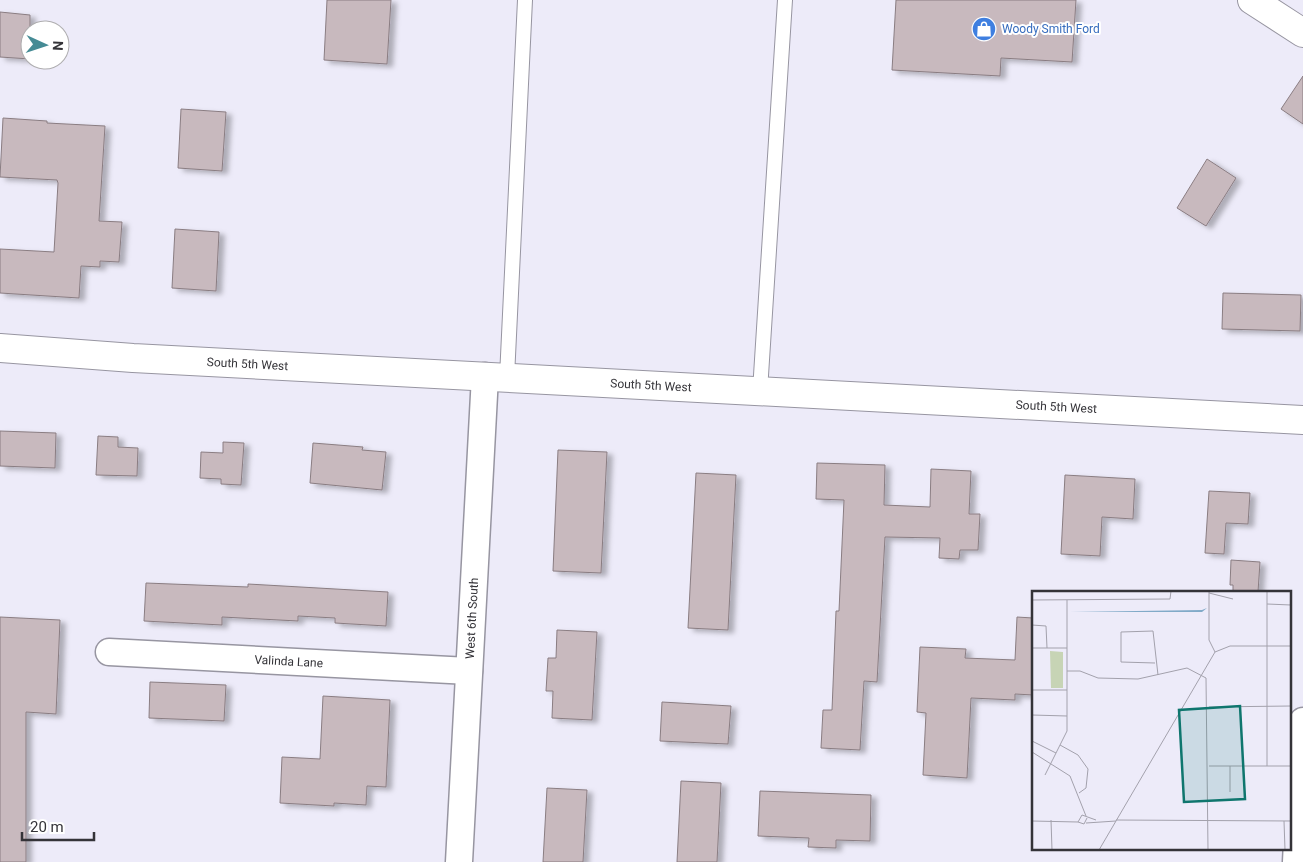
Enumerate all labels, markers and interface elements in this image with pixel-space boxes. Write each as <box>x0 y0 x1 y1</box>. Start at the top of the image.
shop icon: Woody Smith Ford <box>971 16 997 42</box>
north arrow <box>20 20 70 70</box>
place label: Woody Smith Ford <box>1002 22 1100 36</box>
text: N <box>50 40 66 51</box>
street label: South 5th West <box>206 355 289 373</box>
street label: South 5th West <box>610 376 692 395</box>
street label: South 5th West <box>1015 398 1097 416</box>
street label: West 6th South <box>463 577 481 659</box>
inset map <box>1032 591 1290 850</box>
street label: Valinda Lane <box>254 653 323 670</box>
scale bar <box>22 810 95 842</box>
text: 20 m <box>30 818 64 836</box>

